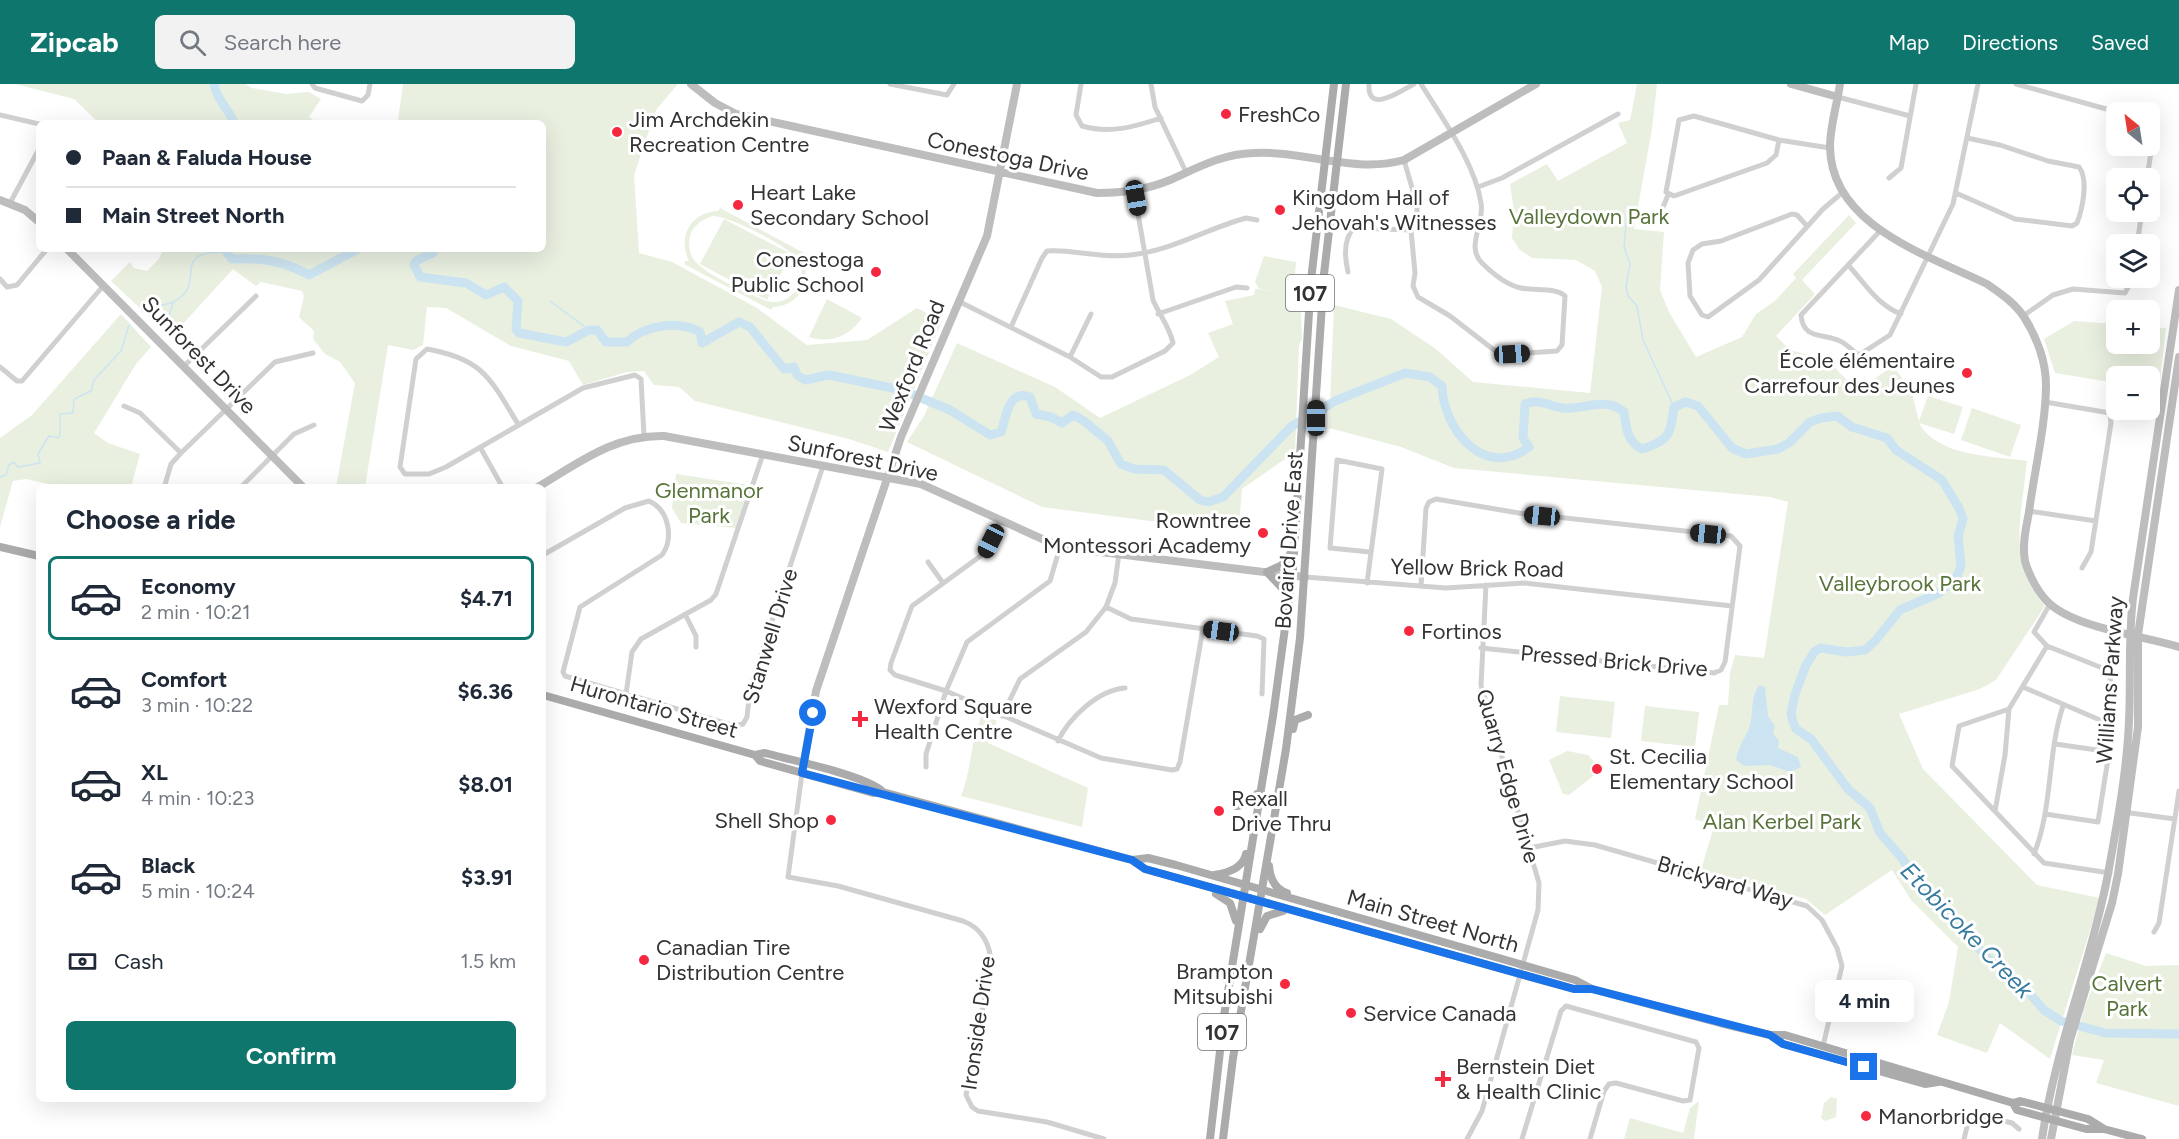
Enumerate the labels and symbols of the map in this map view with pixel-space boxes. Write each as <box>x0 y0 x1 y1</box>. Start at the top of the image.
place label: FreshCo <box>1238 101 1320 128</box>
north arrow <box>2106 102 2160 156</box>
place label: Jim Archdekin Recreation Centre <box>629 106 809 158</box>
marker: FreshCo <box>1219 107 1233 121</box>
marker: Jim Archdekin Recreation Centre <box>610 125 624 139</box>
street label: Conestoga Drive <box>925 126 1091 186</box>
place label: Heart Lake Secondary School <box>750 179 929 231</box>
car <box>1124 179 1148 217</box>
place label: Kingdom Hall of Jehovah's Witnesses <box>1292 184 1496 236</box>
marker: Heart Lake Secondary School <box>731 198 745 212</box>
marker: Kingdom Hall of Jehovah's Witnesses <box>1273 203 1287 217</box>
park label: Valleydown Park <box>1509 203 1670 230</box>
place label: Conestoga Public School <box>731 246 864 298</box>
marker: Conestoga Public School <box>869 265 883 279</box>
road number: 107 <box>1286 275 1334 311</box>
street label: Sunforest Drive <box>136 291 262 419</box>
street label: Wexford Road <box>873 296 951 436</box>
car <box>1494 344 1530 364</box>
place label: École élémentaire Carrefour des Jeunes <box>1744 347 1955 399</box>
marker: École élémentaire Carrefour des Jeunes <box>1960 366 1974 380</box>
car <box>1307 400 1325 436</box>
street label: Sunforest Drive <box>785 429 941 487</box>
street label: Bovaird Drive East <box>1269 450 1309 630</box>
park label: Glenmanor Park <box>655 477 764 529</box>
car <box>1523 505 1561 527</box>
place label: Rowntree Montessori Academy <box>1043 507 1251 559</box>
car <box>975 521 1007 561</box>
car <box>1689 523 1727 545</box>
marker: Rowntree Montessori Academy <box>1256 526 1270 540</box>
street label: Yellow Brick Road <box>1390 553 1564 583</box>
street label: Stanwell Drive <box>737 565 803 707</box>
park label: Valleybrook Park <box>1819 570 1982 597</box>
street label: Williams Parkway <box>2091 595 2129 765</box>
place label: Fortinos <box>1421 618 1502 645</box>
car <box>1202 620 1240 642</box>
marker: Fortinos <box>1402 624 1416 638</box>
street label: Pressed Brick Drive <box>1519 639 1709 683</box>
street label: Hurontario Street <box>567 670 741 744</box>
street label: Quarry Edge Drive <box>1470 686 1546 866</box>
place label: Wexford Square Health Centre <box>874 693 1032 745</box>
route start <box>799 699 826 726</box>
marker: Wexford Square Health Centre <box>851 710 869 728</box>
place label: St. Cecilia Elementary School <box>1609 743 1794 795</box>
marker: St. Cecilia Elementary School <box>1590 762 1604 776</box>
place label: Rexall Drive Thru <box>1231 785 1331 837</box>
marker: Rexall Drive Thru <box>1212 804 1226 818</box>
place label: Shell Shop <box>715 807 819 834</box>
park label: Alan Kerbel Park <box>1703 808 1862 835</box>
marker: Shell Shop <box>824 813 838 827</box>
street label: Brickyard Way <box>1654 850 1796 914</box>
water label: Etobicoke Creek <box>1895 856 2040 1005</box>
street label: Main Street North <box>1344 884 1522 958</box>
place label: Canadian Tire Distribution Centre <box>656 934 844 986</box>
marker: Canadian Tire Distribution Centre <box>637 953 651 967</box>
street label: Ironside Drive <box>955 954 1001 1092</box>
place label: Brampton Mitsubishi <box>1173 958 1273 1010</box>
park label: Calvert Park <box>2092 970 2162 1022</box>
marker: Brampton Mitsubishi <box>1278 977 1292 991</box>
callout: 4 min <box>1814 980 1914 1022</box>
place label: Service Canada <box>1363 1000 1517 1027</box>
marker: Service Canada <box>1344 1006 1358 1020</box>
road number: 107 <box>1198 1014 1246 1050</box>
place label: Bernstein Diet & Health Clinic <box>1456 1053 1601 1105</box>
route end <box>1850 1053 1877 1080</box>
marker: Bernstein Diet & Health Clinic <box>1434 1070 1452 1088</box>
place label: Manorbridge <box>1878 1103 2004 1130</box>
marker: Manorbridge <box>1859 1109 1873 1123</box>

